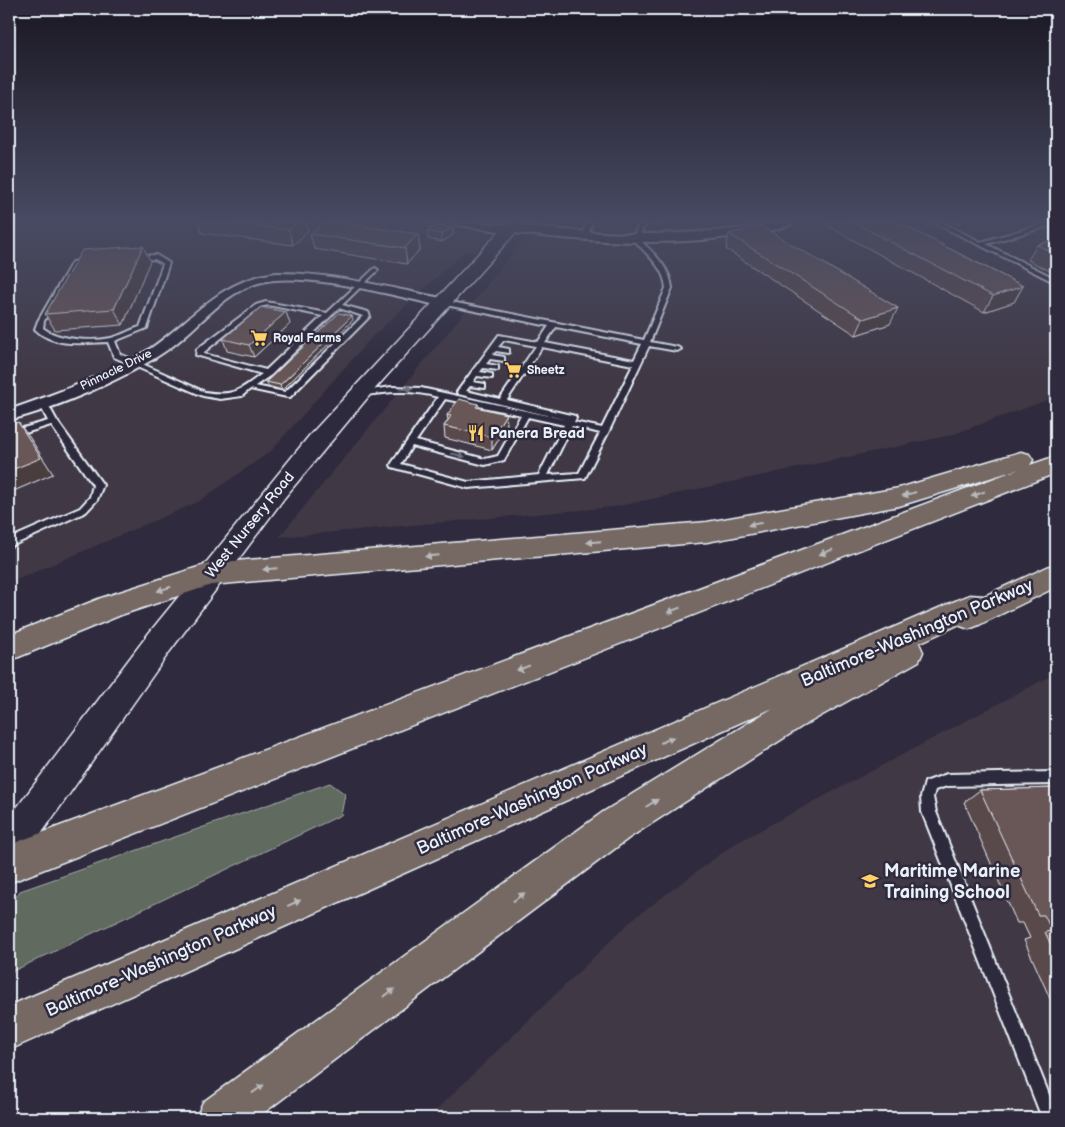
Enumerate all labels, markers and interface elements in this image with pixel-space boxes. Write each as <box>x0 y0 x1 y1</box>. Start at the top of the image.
supermarket icon: Royal Farms <box>249 328 269 348</box>
place label: Royal Farms <box>273 331 341 346</box>
street label: Pinnacle Drive <box>78 346 154 394</box>
supermarket icon: Sheetz <box>503 360 523 380</box>
place label: Sheetz <box>527 363 565 378</box>
one-way arrow <box>399 384 415 392</box>
restaurant icon: Panera Bread <box>466 423 486 443</box>
place label: Panera Bread <box>490 424 585 443</box>
one-way arrow <box>451 451 466 459</box>
street label: West Nursery Road <box>201 468 299 582</box>
one-way arrow <box>901 490 916 498</box>
one-way arrow <box>970 490 985 498</box>
one-way arrow <box>747 520 763 528</box>
one-way arrow <box>585 538 601 546</box>
one-way arrow <box>818 548 833 556</box>
one-way arrow <box>423 552 439 560</box>
one-way arrow <box>262 565 278 573</box>
street label: Baltimore-Washington Parkway <box>798 574 1037 692</box>
one-way arrow <box>157 586 172 593</box>
one-way arrow <box>667 607 682 614</box>
one-way arrow <box>515 665 530 672</box>
one-way arrow <box>660 735 674 743</box>
street label: Baltimore-Washington Parkway <box>414 738 651 859</box>
one-way arrow <box>645 798 659 807</box>
place label: Maritime Marine Training School <box>884 861 1020 903</box>
school or university icon: Maritime Marine Training School <box>860 871 880 891</box>
one-way arrow <box>513 892 526 902</box>
one-way arrow <box>287 899 301 907</box>
street label: Baltimore-Washington Parkway <box>43 900 280 1021</box>
one-way arrow <box>382 988 396 998</box>
one-way arrow <box>251 1084 264 1095</box>

